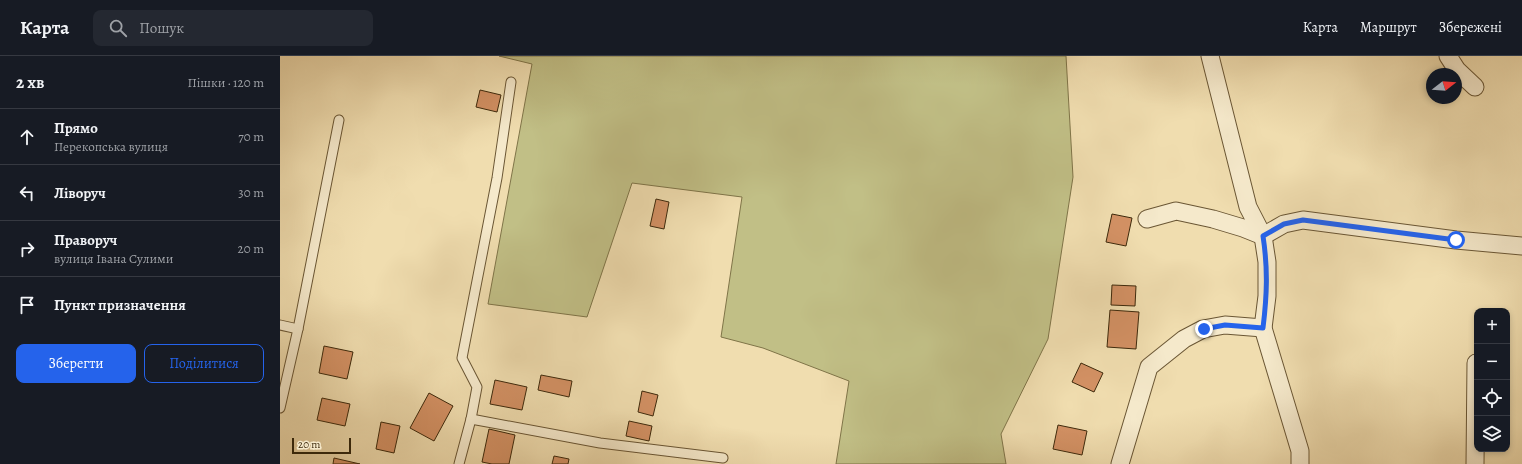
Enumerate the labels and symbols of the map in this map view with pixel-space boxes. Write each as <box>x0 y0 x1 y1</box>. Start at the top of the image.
north arrow <box>1426 68 1462 104</box>
route start <box>1447 231 1465 249</box>
route end <box>1195 320 1213 338</box>
scale bar <box>292 436 351 455</box>

